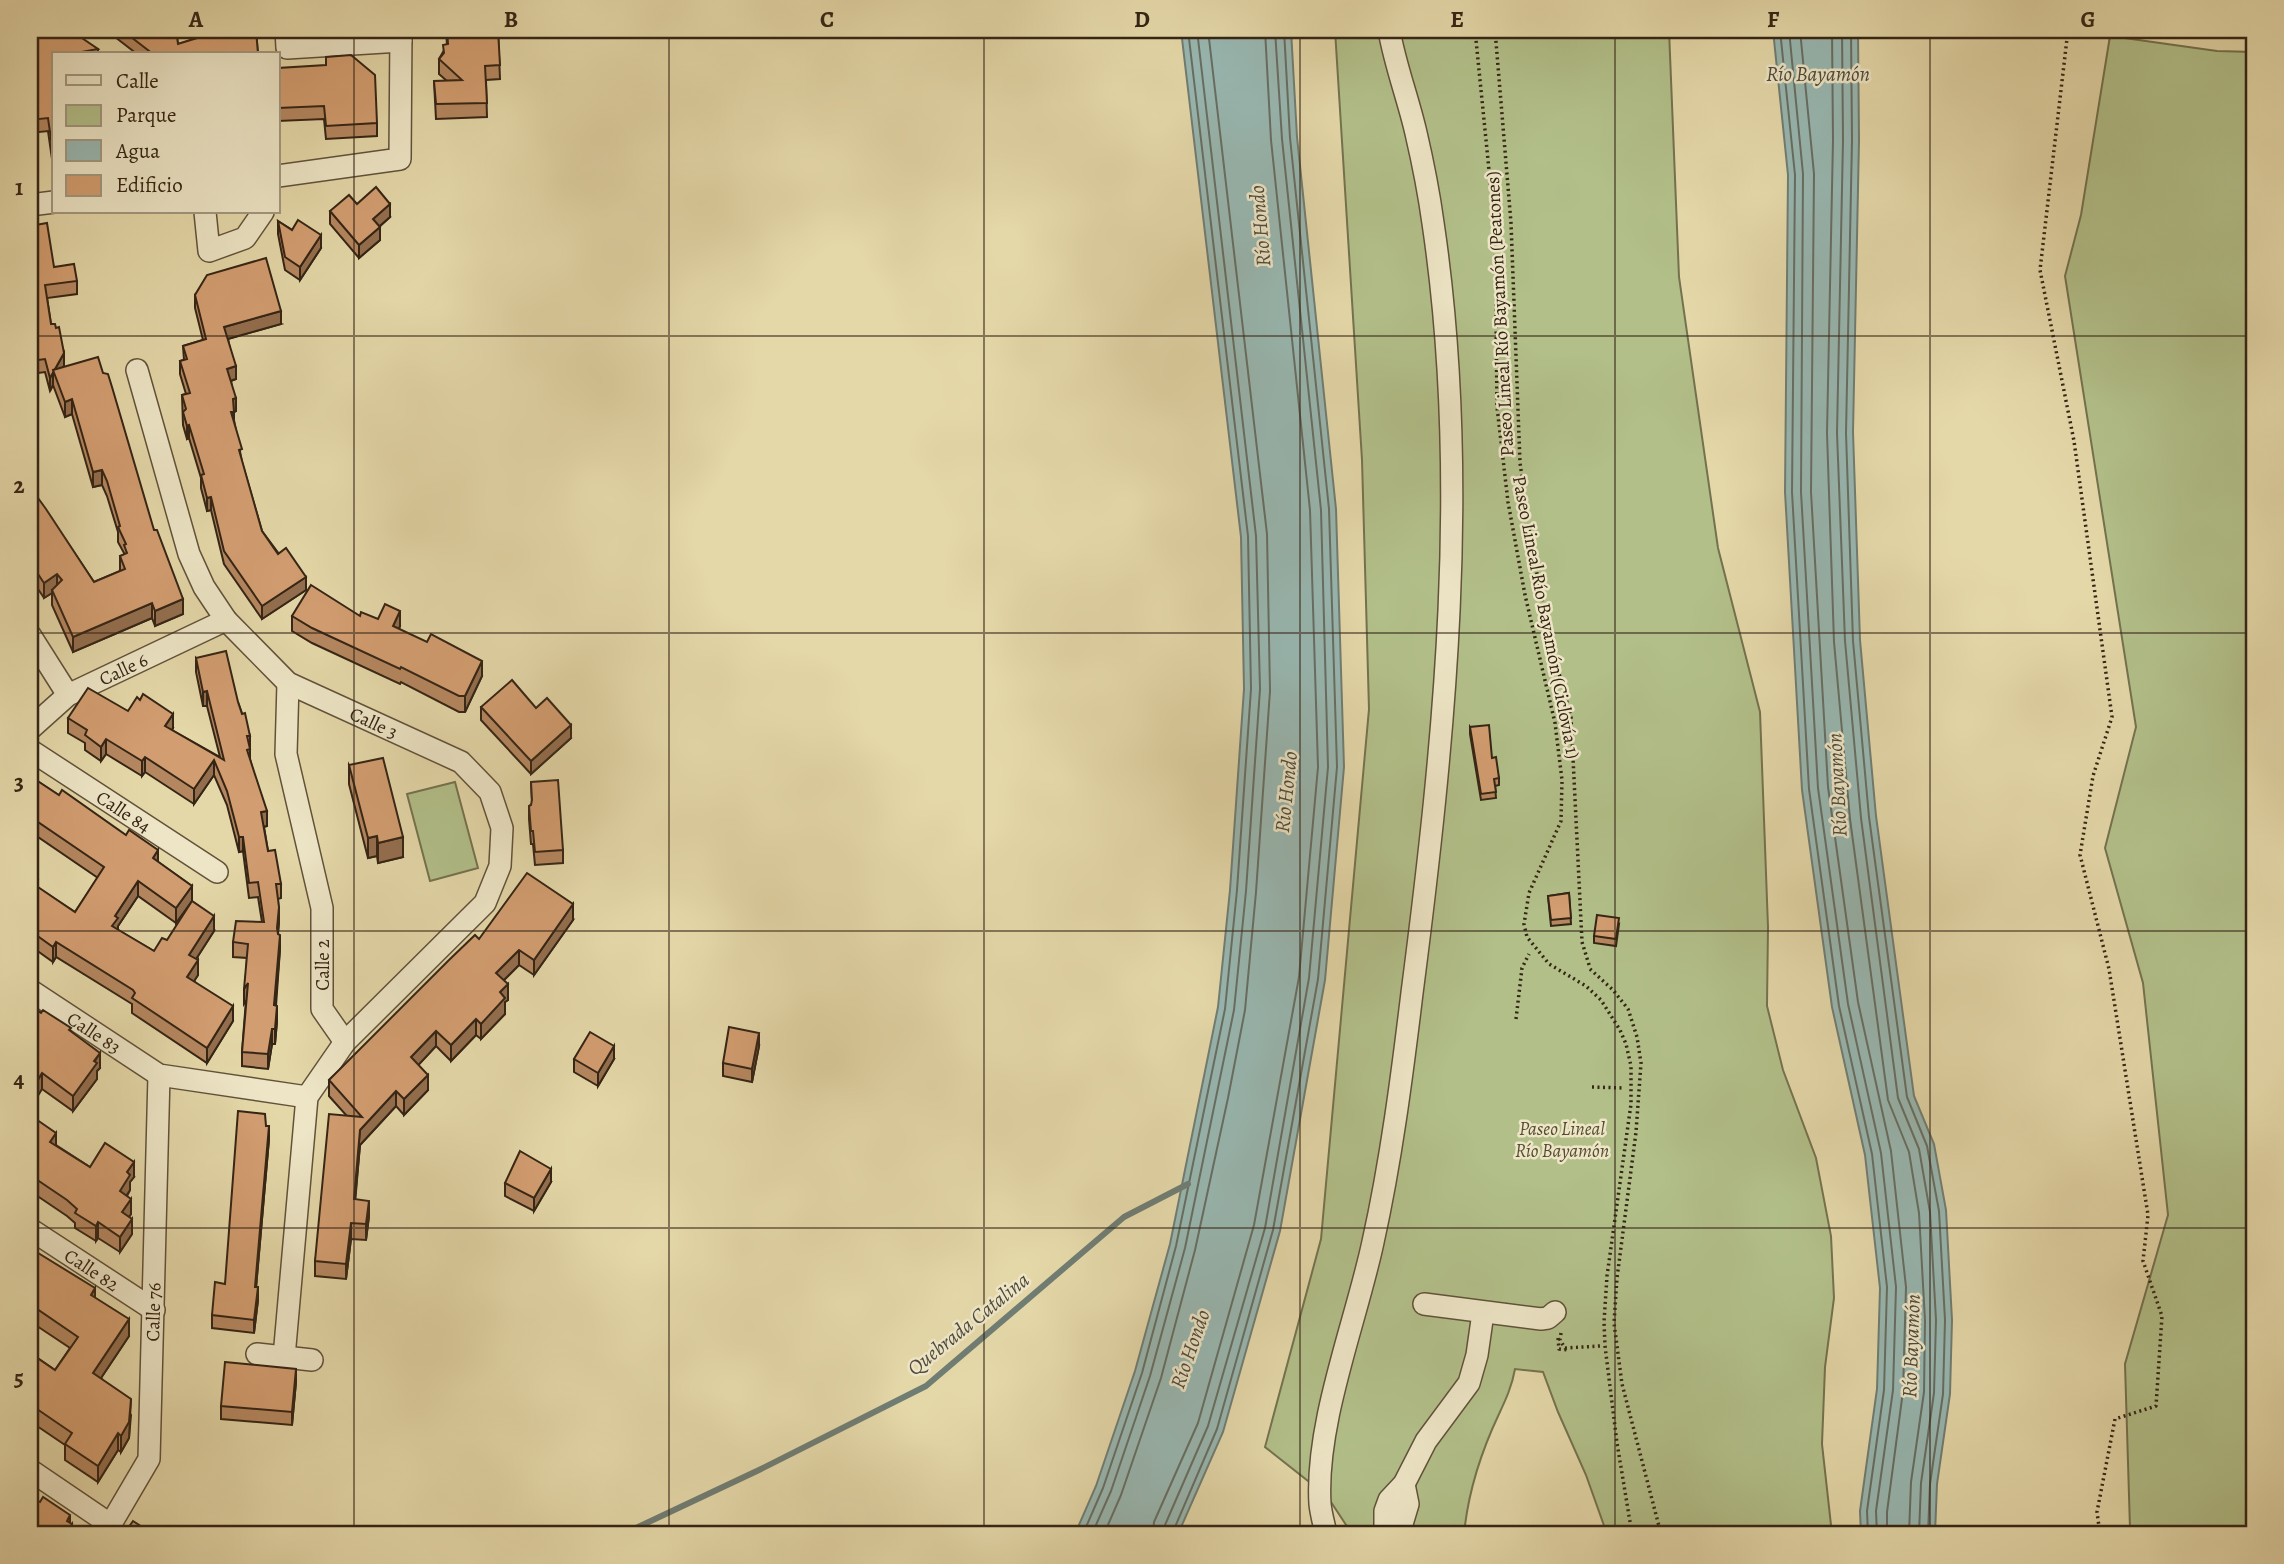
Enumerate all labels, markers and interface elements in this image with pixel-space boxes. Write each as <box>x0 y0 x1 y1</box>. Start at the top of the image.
text: A <box>188 4 204 35</box>
text: B <box>504 4 518 35</box>
text: C <box>820 4 834 35</box>
text: D <box>1134 4 1150 35</box>
text: E <box>1450 4 1464 35</box>
text: F <box>1767 4 1780 35</box>
text: G <box>2080 4 2096 35</box>
legend <box>52 52 280 214</box>
water label: Río Bayamón <box>1766 60 1870 88</box>
text: Calle <box>116 67 159 95</box>
text: Parque <box>116 101 176 129</box>
text: Agua <box>115 137 160 165</box>
text: Edificio <box>116 171 183 199</box>
street label: Paseo Lineal Río Bayamón (Peatones) <box>1480 171 1520 457</box>
text: 1 <box>15 172 23 203</box>
water label: Río Hondo <box>1242 184 1278 268</box>
text: 2 <box>13 470 25 501</box>
street label: Paseo Lineal Río Bayamón (Ciclovía 1) <box>1506 473 1586 761</box>
street label: Calle 6 <box>95 647 152 692</box>
street label: Calle 3 <box>345 701 402 745</box>
water label: Río Bayamón <box>1820 732 1854 838</box>
water label: Río Hondo <box>1268 750 1304 834</box>
text: 3 <box>14 767 24 798</box>
street label: Calle 84 <box>91 785 156 840</box>
street label: Calle 2 <box>310 939 336 991</box>
street label: Calle 83 <box>62 1006 126 1060</box>
text: 4 <box>14 1064 25 1095</box>
park label: Paseo Lineal Río Bayamón <box>1515 1116 1609 1164</box>
street label: Calle 82 <box>59 1243 124 1298</box>
water label: Quebrada Catalina <box>901 1266 1035 1382</box>
street label: Calle 76 <box>140 1282 168 1342</box>
water label: Río Bayamón <box>1895 1293 1927 1399</box>
water label: Río Hondo <box>1163 1306 1217 1392</box>
text: 5 <box>14 1362 24 1393</box>

